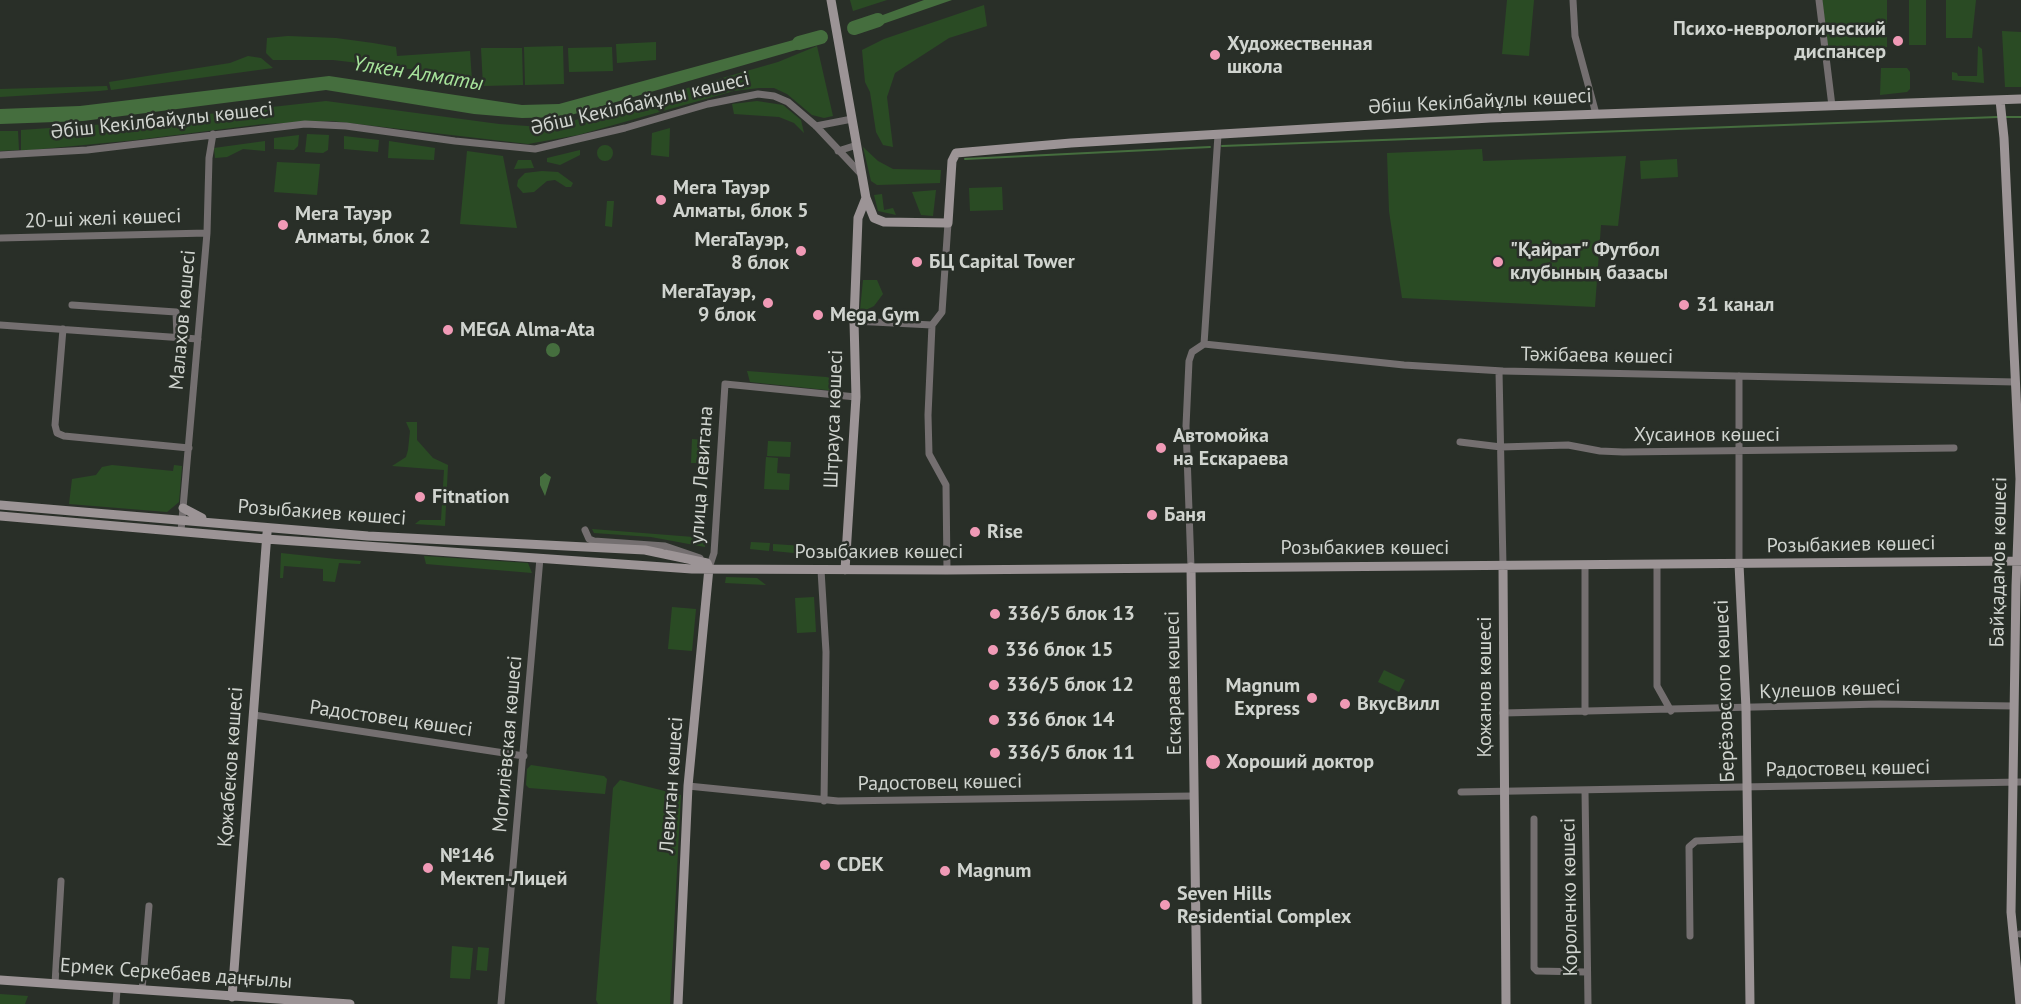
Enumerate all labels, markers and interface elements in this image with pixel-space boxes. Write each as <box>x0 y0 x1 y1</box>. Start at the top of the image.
place label: Психо-неврологический диспансер <box>1673 17 1886 64</box>
place label: Художественная школа <box>1227 32 1372 79</box>
marker: Психо-неврологический диспансер <box>1891 34 1905 48</box>
marker: Художественная школа <box>1208 48 1222 62</box>
water label: Үлкен Алматы <box>351 51 485 97</box>
street label: Әбіш Кекілбайұлы көшесі <box>528 67 752 141</box>
street label: Әбіш Кекілбайұлы көшесі <box>1368 84 1592 120</box>
street label: Әбіш Кекілбайұлы көшесі <box>49 97 275 145</box>
place label: Мега Тауэр Алматы, блок 5 <box>673 176 809 223</box>
marker: Мега Тауэр Алматы, блок 5 <box>654 193 668 207</box>
place label: Мега Тауэр Алматы, блок 2 <box>295 202 431 249</box>
street label: 20-ші желі көшесі <box>24 204 182 234</box>
marker: Мега Тауэр Алматы, блок 2 <box>276 218 290 232</box>
place label: МегаТауэр, 8 блок <box>694 228 789 275</box>
place label: "Қайрат" Футбол клубының базасы <box>1510 238 1668 285</box>
marker: МегаТауэр, 8 блок <box>794 244 808 258</box>
street label: Малахов көшесі <box>165 249 201 391</box>
place label: БЦ Capital Tower <box>929 250 1075 274</box>
marker: БЦ Capital Tower <box>910 255 924 269</box>
marker: "Қайрат" Футбол клубының базасы <box>1491 255 1505 269</box>
place label: МегаТауэр, 9 блок <box>661 280 756 327</box>
place label: 31 канал <box>1696 293 1774 317</box>
marker: МегаТауэр, 9 блок <box>761 296 775 310</box>
marker: 31 канал <box>1677 298 1691 312</box>
place label: Mega Gym <box>830 303 920 327</box>
marker: Mega Gym <box>811 308 825 322</box>
place label: MEGA Alma-Ata <box>460 318 595 342</box>
marker: MEGA Alma-Ata <box>441 323 455 337</box>
street label: Тәжібаева көшесі <box>1521 343 1673 369</box>
street label: Штрауса көшесі <box>820 349 848 489</box>
street label: улица Левитана <box>685 405 719 545</box>
street label: Хусаинов көшесі <box>1634 423 1780 447</box>
place label: Автомойка на Ескараева <box>1173 424 1288 471</box>
marker: Автомойка на Ескараева <box>1154 441 1168 455</box>
street label: Байқадамов көшесі <box>1986 476 2012 648</box>
place label: Fitnation <box>432 485 509 509</box>
marker: Fitnation <box>413 490 427 504</box>
street label: Розыбакиев көшесі <box>237 495 407 531</box>
place label: Баня <box>1164 503 1206 527</box>
marker: Баня <box>1145 508 1159 522</box>
place label: Rise <box>987 520 1023 544</box>
marker: Rise <box>968 525 982 539</box>
street label: Розыбакиев көшесі <box>1766 532 1936 558</box>
street label: Розыбакиев көшесі <box>1281 536 1449 560</box>
street label: Розыбакиев көшесі <box>795 540 963 564</box>
street label: Берёзовского көшесі <box>1710 599 1740 783</box>
place label: 336/5 блок 13 <box>1007 602 1135 626</box>
marker: 336/5 блок 13 <box>988 607 1002 621</box>
street label: Ескараев көшесі <box>1161 611 1187 755</box>
street label: Қожанов көшесі <box>1473 616 1497 758</box>
place label: 336 блок 15 <box>1005 638 1113 662</box>
marker: 336 блок 15 <box>986 643 1000 657</box>
street label: Могилёвская көшесі <box>488 655 528 833</box>
place label: 336/5 блок 12 <box>1006 673 1134 697</box>
place label: Magnum Express <box>1226 674 1300 721</box>
street label: Кулешов көшесі <box>1759 676 1901 704</box>
marker: 336/5 блок 12 <box>987 678 1001 692</box>
street label: Қожабеков көшесі <box>213 686 249 848</box>
marker: Magnum Express <box>1305 691 1319 705</box>
place label: ВкусВилл <box>1357 692 1440 716</box>
street label: Радостовец көшесі <box>308 696 474 742</box>
marker: ВкусВилл <box>1338 697 1352 711</box>
place label: 336 блок 14 <box>1006 708 1114 732</box>
marker: 336 блок 14 <box>987 713 1001 727</box>
street label: Левитан көшесі <box>655 716 689 854</box>
place label: 336/5 блок 11 <box>1007 741 1135 765</box>
marker: 336/5 блок 11 <box>988 746 1002 760</box>
place label: Хороший доктор <box>1226 750 1374 774</box>
marker: Хороший доктор <box>1204 753 1222 771</box>
street label: Радостовец көшесі <box>1766 756 1930 782</box>
street label: Радостовец көшесі <box>858 770 1022 796</box>
street label: Короленко көшесі <box>1557 818 1583 976</box>
place label: №146 Мектеп-Лицей <box>440 844 567 891</box>
place label: CDEK <box>837 853 884 877</box>
marker: CDEK <box>818 858 832 872</box>
place label: Magnum <box>957 859 1031 883</box>
marker: №146 Мектеп-Лицей <box>421 861 435 875</box>
marker: Magnum <box>938 864 952 878</box>
place label: Seven Hills Residential Complex <box>1177 882 1351 929</box>
marker: Seven Hills Residential Complex <box>1158 898 1172 912</box>
street label: Ермек Серкебаев даңғылы <box>59 954 293 994</box>

